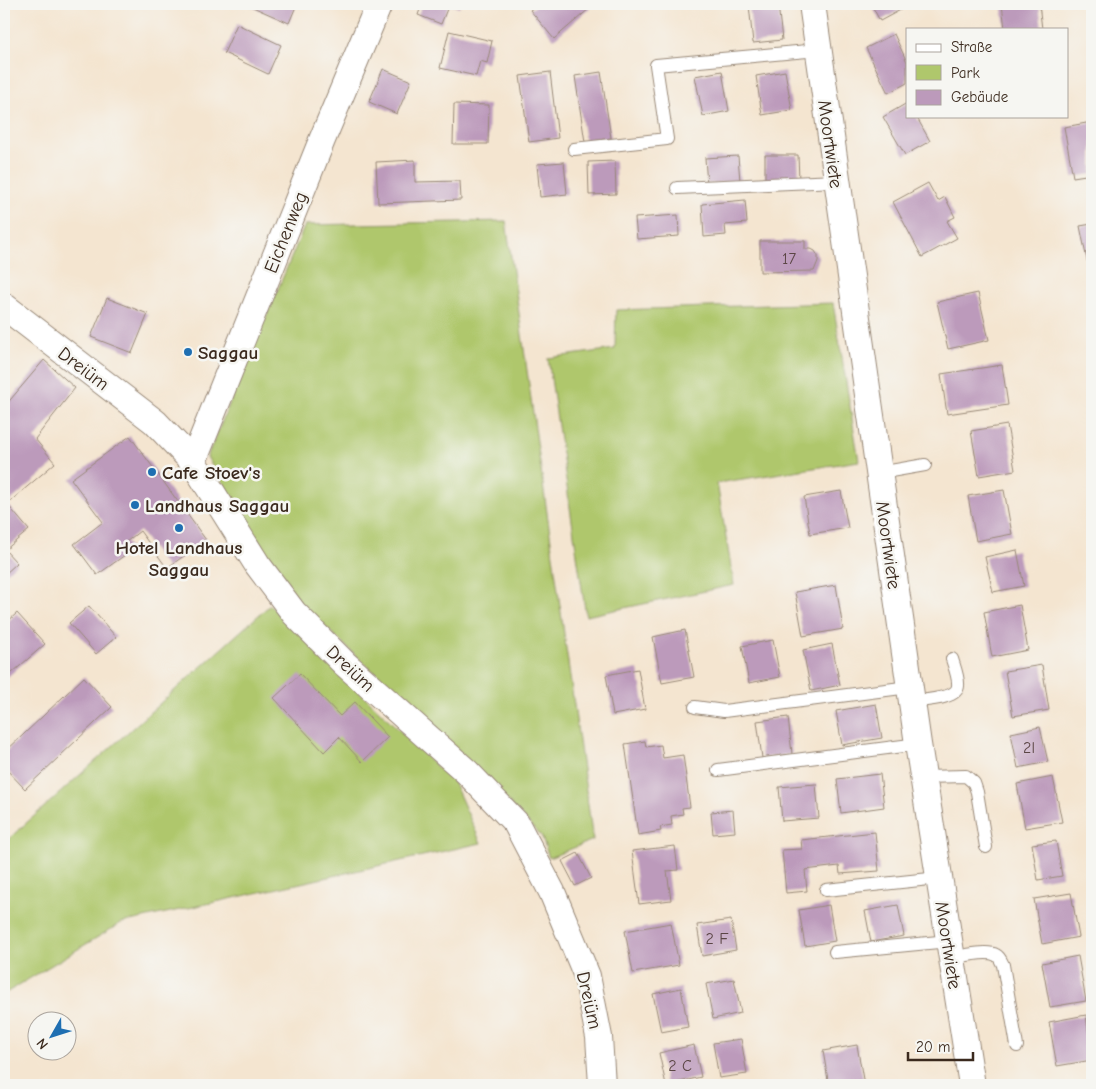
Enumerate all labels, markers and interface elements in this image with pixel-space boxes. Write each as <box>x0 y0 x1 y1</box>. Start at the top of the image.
legend <box>906 28 1068 118</box>
text: Straße <box>951 38 993 56</box>
text: Park <box>951 64 980 82</box>
text: Gebäude <box>951 88 1009 106</box>
street label: Moortwiete <box>813 99 847 190</box>
street label: Eichenweg <box>260 189 312 276</box>
house number: 17 <box>782 250 796 268</box>
street label: Dreiüm <box>53 342 113 395</box>
place label: Saggau <box>198 342 258 364</box>
marker: Saggau <box>182 346 194 358</box>
place label: Cafe Stoev's <box>162 462 260 484</box>
marker: Cafe Stoev's <box>146 466 158 478</box>
place label: Landhaus Saggau <box>145 495 289 517</box>
marker: Landhaus Saggau <box>129 499 141 511</box>
street label: Moortwiete <box>871 500 905 591</box>
marker: Hotel Landhaus Saggau <box>173 522 185 534</box>
place label: Hotel Landhaus Saggau <box>116 537 242 581</box>
street label: Dreiüm <box>321 641 379 697</box>
house number: 2l <box>1023 739 1035 757</box>
street label: Moortwiete <box>930 900 966 991</box>
house number: 2 F <box>706 930 729 948</box>
street label: Dreiüm <box>572 969 606 1031</box>
north arrow <box>28 1012 78 1062</box>
scale bar <box>908 1029 974 1061</box>
text: N <box>33 1035 52 1053</box>
text: 20 m <box>916 1038 950 1056</box>
house number: 2 C <box>668 1057 692 1075</box>

